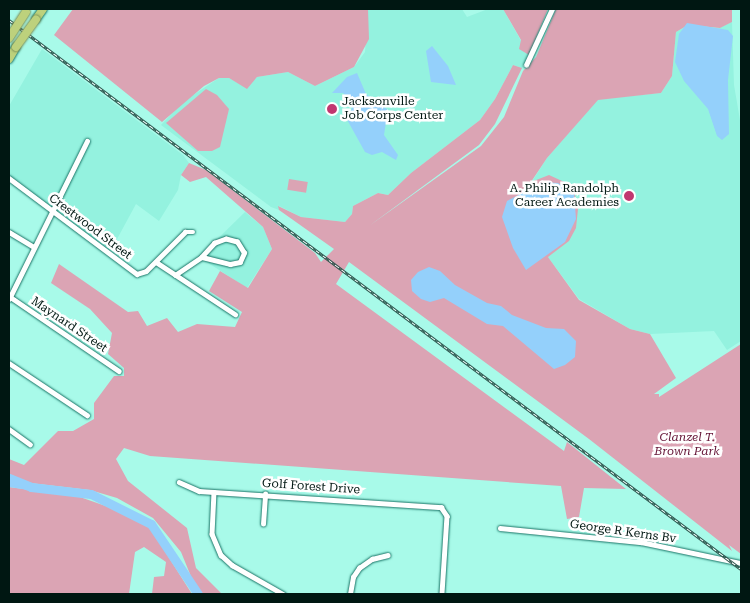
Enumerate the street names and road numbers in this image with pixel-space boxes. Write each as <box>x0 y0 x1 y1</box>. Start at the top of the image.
street label: Crestwood Street <box>46 191 134 263</box>
street label: Maynard Street <box>28 294 110 356</box>
street label: Golf Forest Drive <box>261 476 361 498</box>
street label: George R Kerns Bv <box>569 517 677 547</box>

